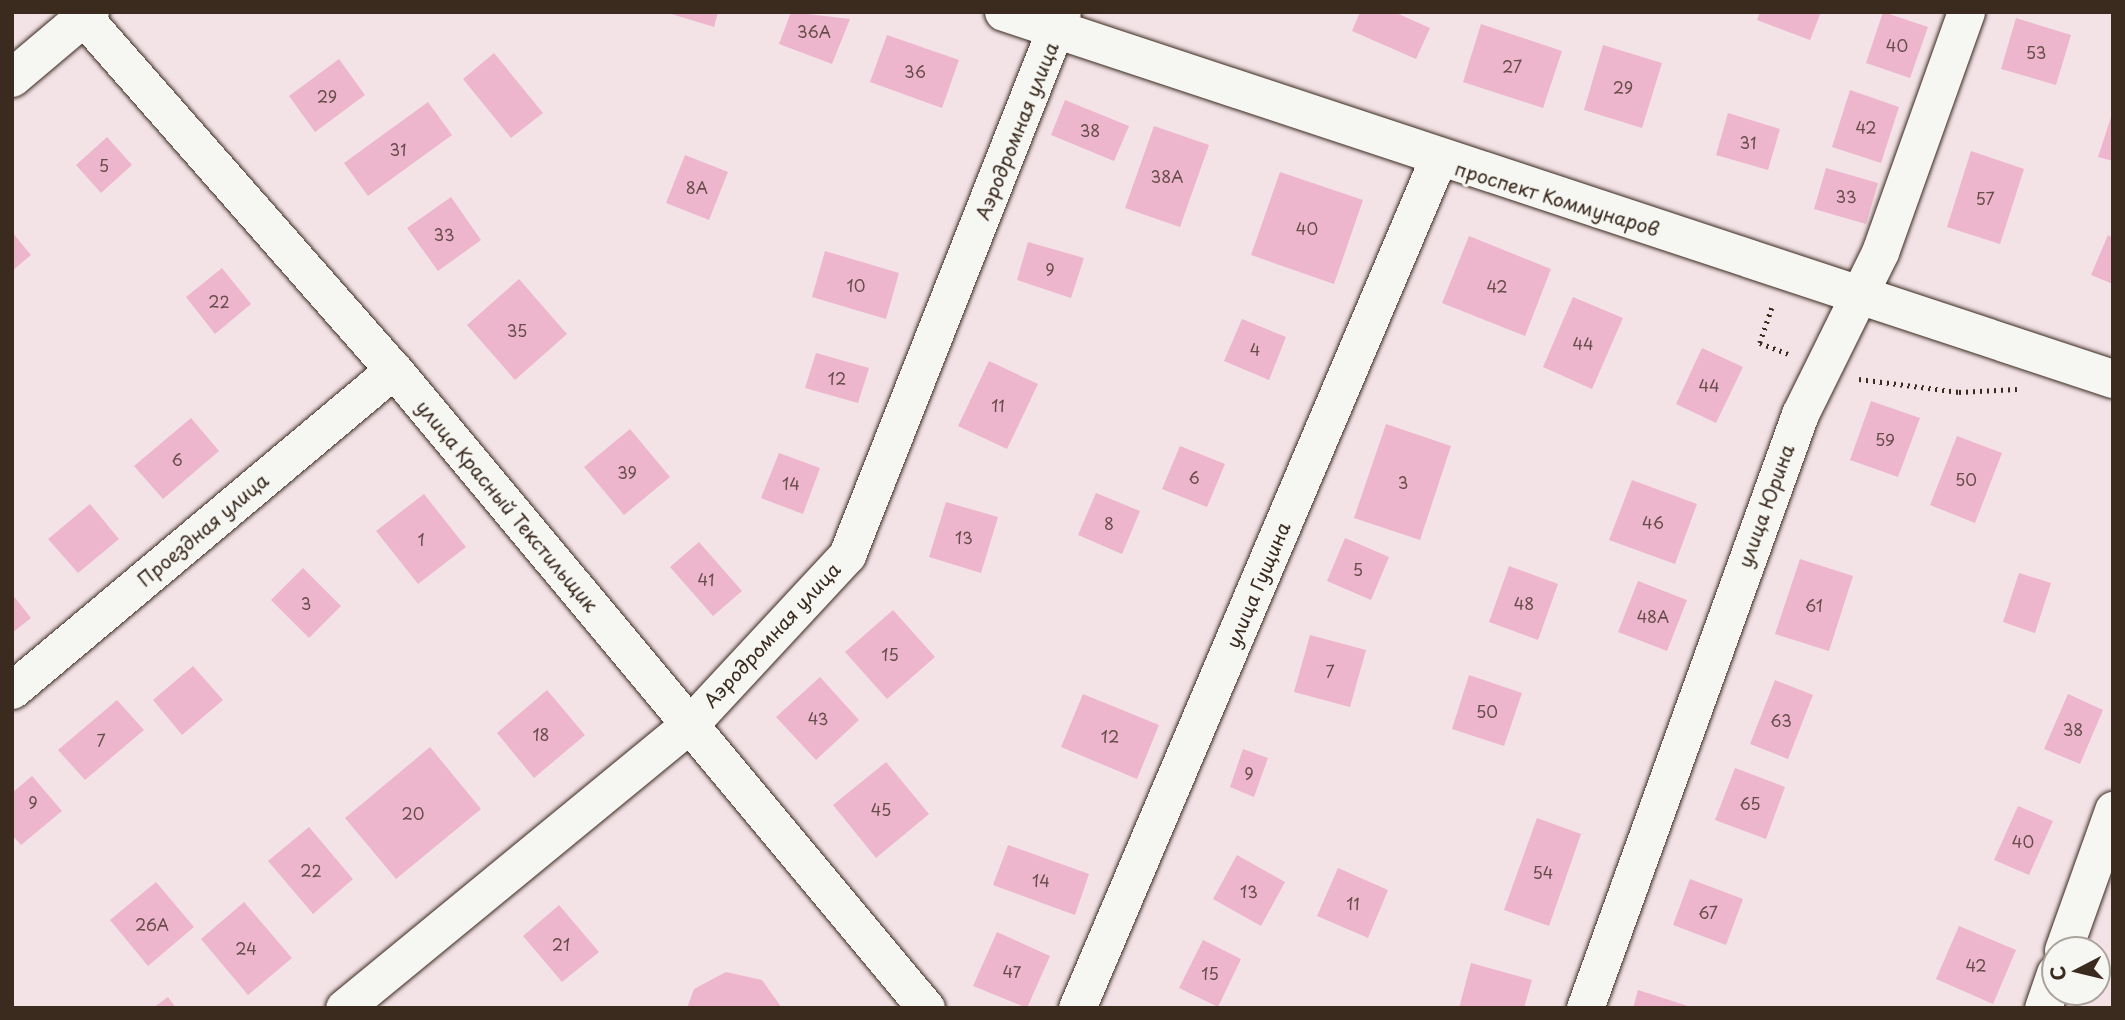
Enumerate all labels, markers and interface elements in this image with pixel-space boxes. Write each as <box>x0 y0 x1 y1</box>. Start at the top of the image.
house number: 36А <box>797 21 831 41</box>
house number: 40 <box>1886 35 1908 55</box>
street label: Аэродромная улица <box>971 38 1063 224</box>
house number: 53 <box>2026 42 2046 62</box>
house number: 27 <box>1502 56 1522 76</box>
house number: 36 <box>904 61 926 81</box>
house number: 29 <box>1613 77 1633 97</box>
house number: 29 <box>317 86 337 106</box>
house number: 42 <box>1855 117 1877 137</box>
house number: 38 <box>1080 120 1100 140</box>
house number: 31 <box>1740 132 1756 152</box>
house number: 31 <box>390 139 406 159</box>
house number: 5 <box>99 155 109 175</box>
street label: проспект Коммунаров <box>1452 157 1662 241</box>
house number: 38А <box>1151 166 1183 186</box>
house number: 8А <box>686 177 708 197</box>
house number: 33 <box>1835 186 1857 206</box>
house number: 57 <box>1975 188 1995 208</box>
house number: 40 <box>1296 218 1318 238</box>
house number: 33 <box>433 224 455 244</box>
house number: 9 <box>1045 259 1055 279</box>
house number: 10 <box>847 275 865 295</box>
house number: 42 <box>1486 276 1508 296</box>
house number: 22 <box>208 291 230 311</box>
house number: 35 <box>507 320 527 340</box>
house number: 44 <box>1572 333 1594 353</box>
house number: 4 <box>1250 339 1260 359</box>
house number: 12 <box>828 368 846 388</box>
house number: 44 <box>1698 375 1720 395</box>
street label: улица Красный Текстильщик <box>411 394 603 618</box>
house number: 11 <box>991 395 1005 415</box>
house number: 59 <box>1875 429 1895 449</box>
street label: улица Юрина <box>1733 441 1799 571</box>
house number: 6 <box>171 449 183 469</box>
house number: 39 <box>617 462 637 482</box>
house number: 6 <box>1188 467 1200 487</box>
street label: Проездная улица <box>133 468 273 592</box>
house number: 50 <box>1955 469 1977 489</box>
house number: 3 <box>1398 472 1408 492</box>
house number: 14 <box>782 473 800 493</box>
house number: 46 <box>1642 512 1664 532</box>
house number: 8 <box>1104 513 1114 533</box>
street label: улица Гущина <box>1221 518 1295 652</box>
house number: 13 <box>955 527 973 547</box>
house number: 1 <box>417 529 425 549</box>
street label: Аэродромная улица <box>699 557 845 713</box>
house number: 5 <box>1353 559 1363 579</box>
house number: 41 <box>698 569 714 589</box>
house number: 3 <box>301 593 311 613</box>
house number: 48 <box>1514 593 1534 613</box>
house number: 61 <box>1805 595 1823 615</box>
house number: 48А <box>1637 606 1669 626</box>
house number: 15 <box>881 644 899 664</box>
house number: 7 <box>1325 661 1335 681</box>
house number: 50 <box>1476 701 1498 721</box>
house number: 43 <box>808 708 828 728</box>
house number: 63 <box>1770 710 1792 730</box>
house number: 38 <box>2063 719 2083 739</box>
house number: 18 <box>532 724 550 744</box>
house number: 12 <box>1101 726 1119 746</box>
house number: 7 <box>96 730 106 750</box>
house number: 9 <box>1244 763 1254 783</box>
house number: 9 <box>28 792 38 812</box>
house number: 65 <box>1739 793 1761 813</box>
house number: 45 <box>871 799 891 819</box>
house number: 20 <box>402 803 424 823</box>
house number: 40 <box>2012 831 2034 851</box>
house number: 22 <box>300 860 322 880</box>
house number: 54 <box>1533 862 1553 882</box>
house number: 14 <box>1032 870 1050 890</box>
house number: 13 <box>1240 881 1258 901</box>
house number: 11 <box>1346 893 1360 913</box>
house number: 67 <box>1698 902 1718 922</box>
house number: 26А <box>135 914 169 934</box>
house number: 21 <box>552 934 570 954</box>
north arrow <box>2041 936 2111 1006</box>
house number: 24 <box>235 938 257 958</box>
house number: 42 <box>1965 955 1987 975</box>
house number: 47 <box>1003 961 1021 981</box>
house number: 15 <box>1201 963 1219 983</box>
text: С <box>2042 965 2072 982</box>

